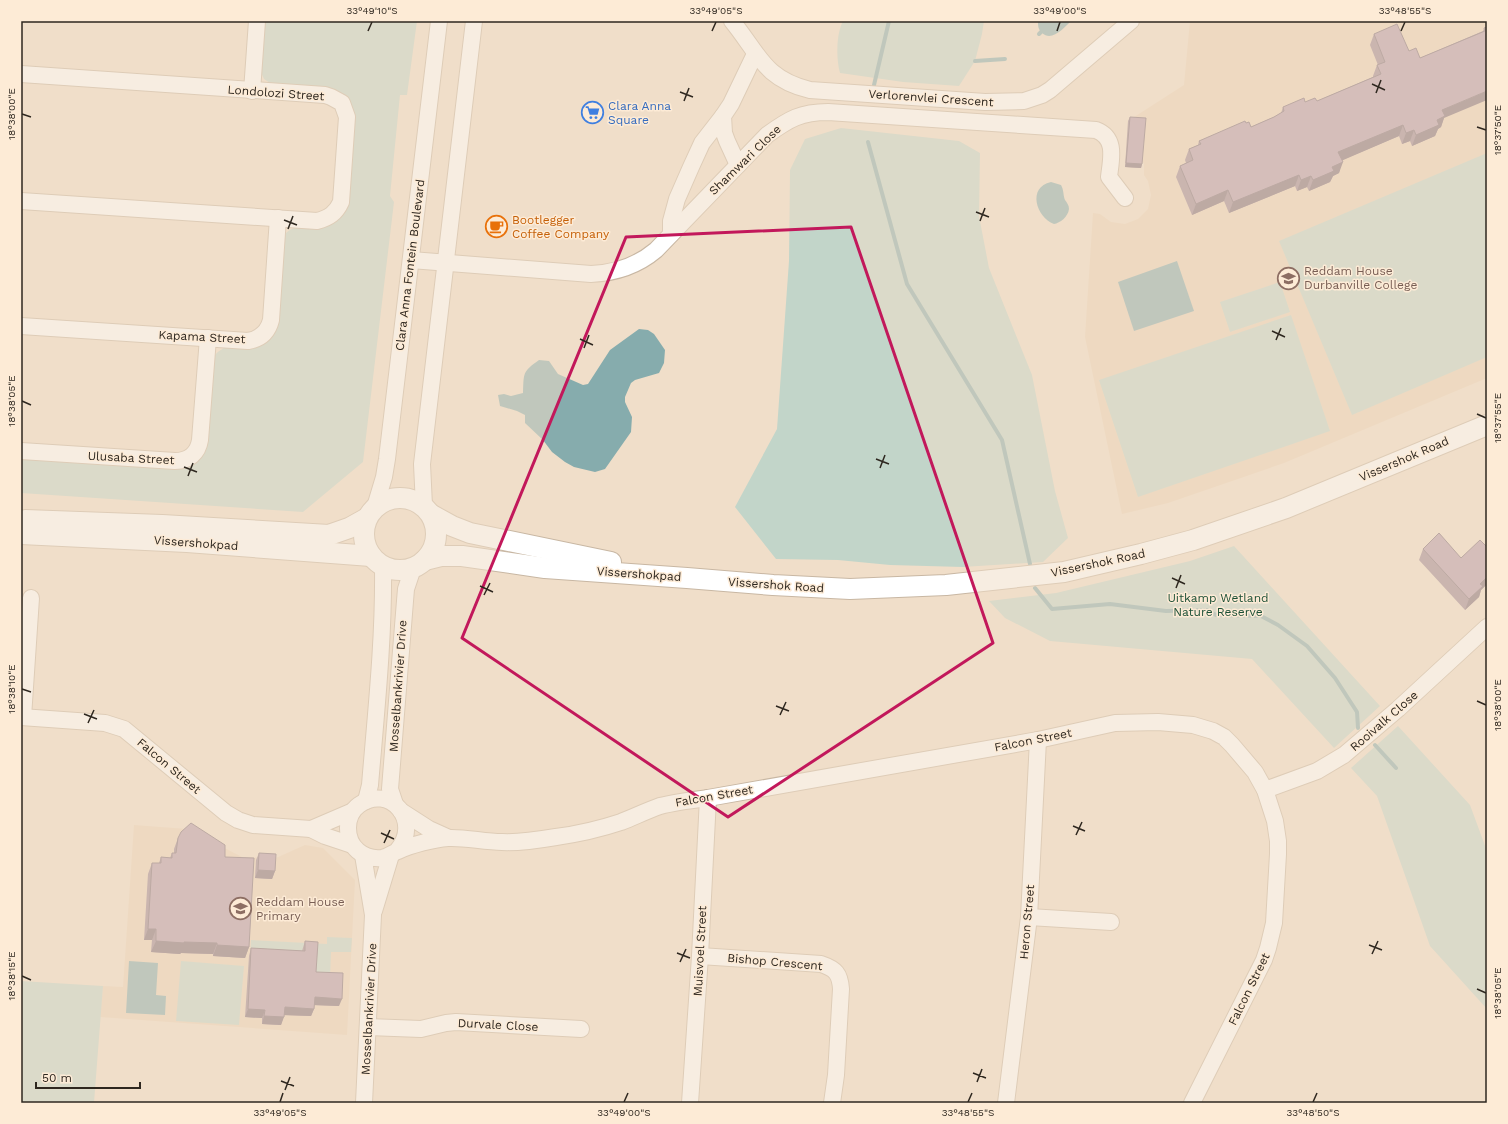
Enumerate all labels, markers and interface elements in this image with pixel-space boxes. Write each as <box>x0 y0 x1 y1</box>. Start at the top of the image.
text: 33°49'10"S <box>346 5 398 16</box>
text: 33°49'05"S <box>689 5 743 16</box>
text: 33°49'00"S <box>1033 5 1087 16</box>
text: 33°48'55"S <box>1379 5 1431 16</box>
street label: Londolozi Street <box>227 83 325 103</box>
street label: Verlorenvlei Crescent <box>868 87 994 109</box>
text: 18°38'00"E <box>6 88 17 140</box>
place label: Clara Anna Square <box>608 99 671 127</box>
supermarket icon: Clara Anna Square <box>580 100 606 126</box>
text: 18°37'50"E <box>1492 105 1503 155</box>
street label: Shamwari Close <box>706 122 784 198</box>
street label: Clara Anna Fontein Boulevard <box>393 178 427 352</box>
place label: Bootlegger Coffee Company <box>512 213 610 241</box>
cafe icon: Bootlegger Coffee Company <box>483 214 509 240</box>
place label: Reddam House Durbanville College <box>1304 264 1417 292</box>
school or university icon: Reddam House Durbanville College <box>1275 265 1301 291</box>
street label: Kapama Street <box>158 328 246 346</box>
text: 18°38'05"E <box>6 375 17 427</box>
text: 18°37'55"E <box>1492 393 1503 443</box>
street label: Vissershok Road <box>1357 434 1451 484</box>
street label: Ulusaba Street <box>87 449 175 467</box>
street label: Vissershokpad <box>153 533 239 553</box>
street label: Vissershok Road <box>1050 546 1146 580</box>
street label: Vissershokpad <box>596 564 682 584</box>
street label: Vissershok Road <box>728 575 824 595</box>
park label: Uitkamp Wetland Nature Reserve <box>1167 591 1269 619</box>
street label: Mosselbankrivier Drive <box>386 620 410 752</box>
text: 18°38'10"E <box>6 664 17 714</box>
text: 18°38'00"E <box>1492 679 1503 731</box>
street label: Rooivalk Close <box>1347 688 1421 754</box>
street label: Falcon Street <box>993 726 1073 754</box>
street label: Falcon Street <box>134 735 204 797</box>
street label: Falcon Street <box>674 782 754 810</box>
street label: Heron Street <box>1017 884 1037 960</box>
place label: Reddam House Primary <box>256 895 345 923</box>
school or university icon: Reddam House Primary <box>228 896 254 922</box>
street label: Muisvoel Street <box>691 905 709 997</box>
street label: Mosselbankrivier Drive <box>359 943 379 1075</box>
text: 18°38'15"E <box>6 951 17 1001</box>
street label: Bishop Crescent <box>727 951 823 973</box>
street label: Falcon Street <box>1225 951 1273 1027</box>
text: 18°38'05"E <box>1492 967 1503 1019</box>
street label: Durvale Close <box>457 1016 539 1034</box>
scale bar <box>36 1064 140 1090</box>
text: 50 m <box>42 1071 72 1085</box>
text: 33°49'05"S <box>253 1107 307 1118</box>
text: 33°49'00"S <box>597 1107 651 1118</box>
text: 33°48'55"S <box>942 1107 994 1118</box>
text: 33°48'50"S <box>1286 1107 1340 1118</box>

